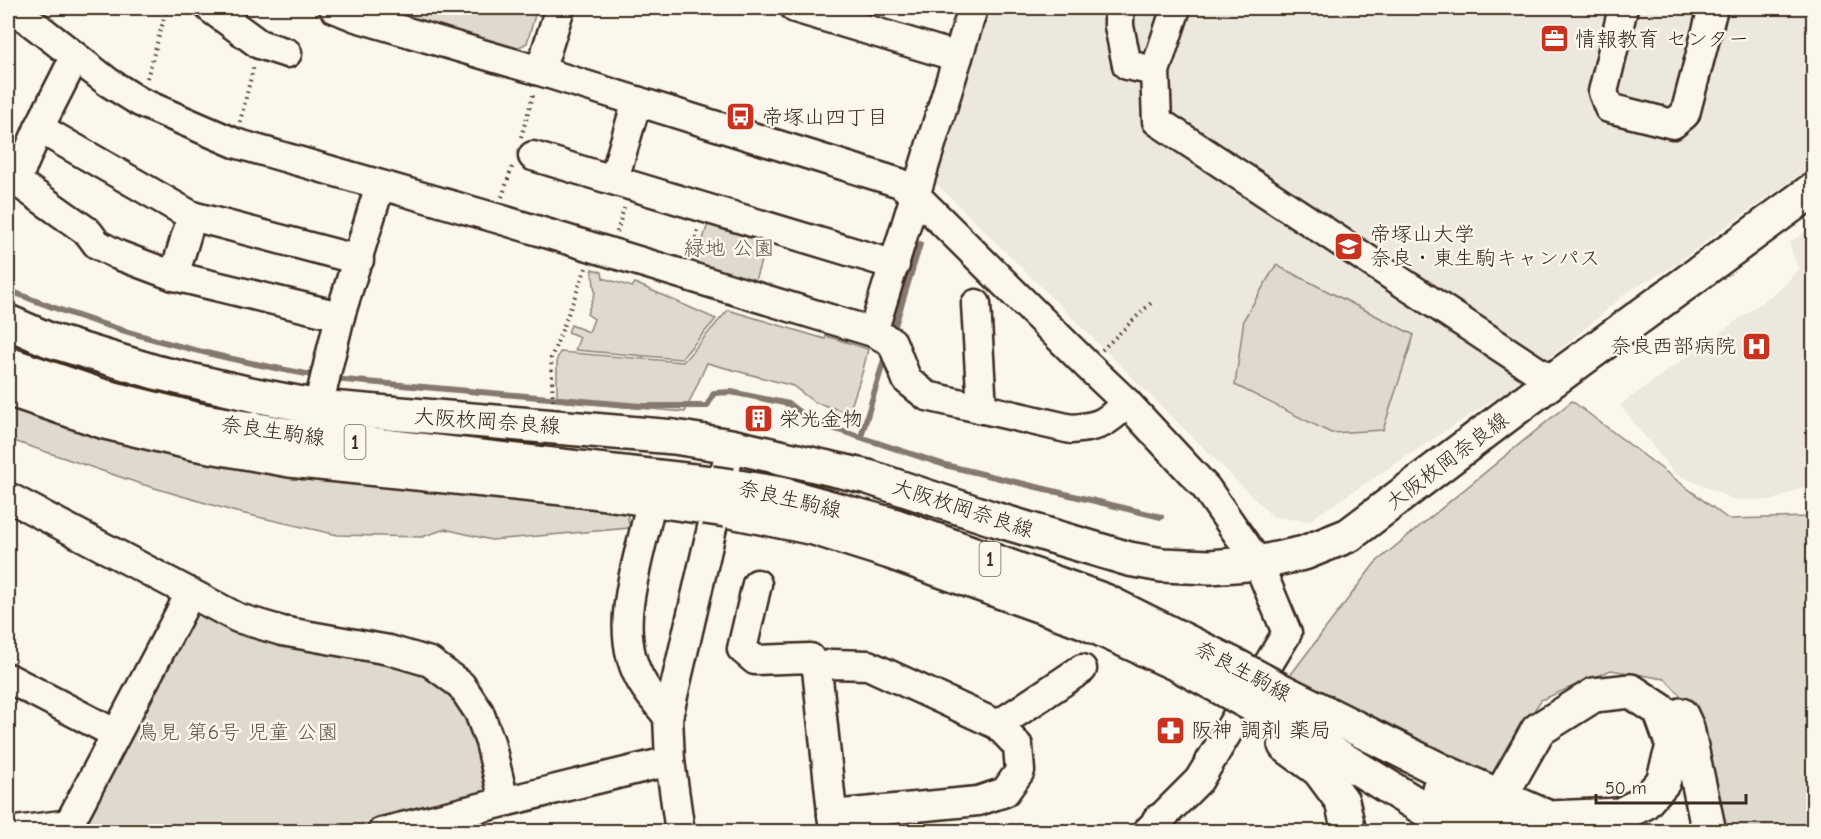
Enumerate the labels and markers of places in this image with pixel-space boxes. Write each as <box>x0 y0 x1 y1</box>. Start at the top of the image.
office icon: 情報教育 センター <box>1538 23 1570 55</box>
place label: 情報教育 センター <box>1575 27 1749 51</box>
bus stop icon: 帝塚山四丁目 <box>725 101 757 133</box>
place label: 帝塚山四丁目 <box>762 105 888 129</box>
place label: 帝塚山大学 奈良・東生駒キャンパス <box>1370 222 1600 270</box>
school or university icon: 帝塚山大学 奈良・東生駒キャンパス <box>1333 230 1365 262</box>
hospital icon: 奈良西部病院 <box>1741 330 1773 362</box>
place label: 奈良西部病院 <box>1610 334 1736 358</box>
building icon: 栄光金物 <box>742 403 774 435</box>
place label: 栄光金物 <box>779 407 863 431</box>
pharmacy icon: 阪神 調剤 薬局 <box>1154 714 1186 746</box>
place label: 阪神 調剤 薬局 <box>1191 718 1331 742</box>

